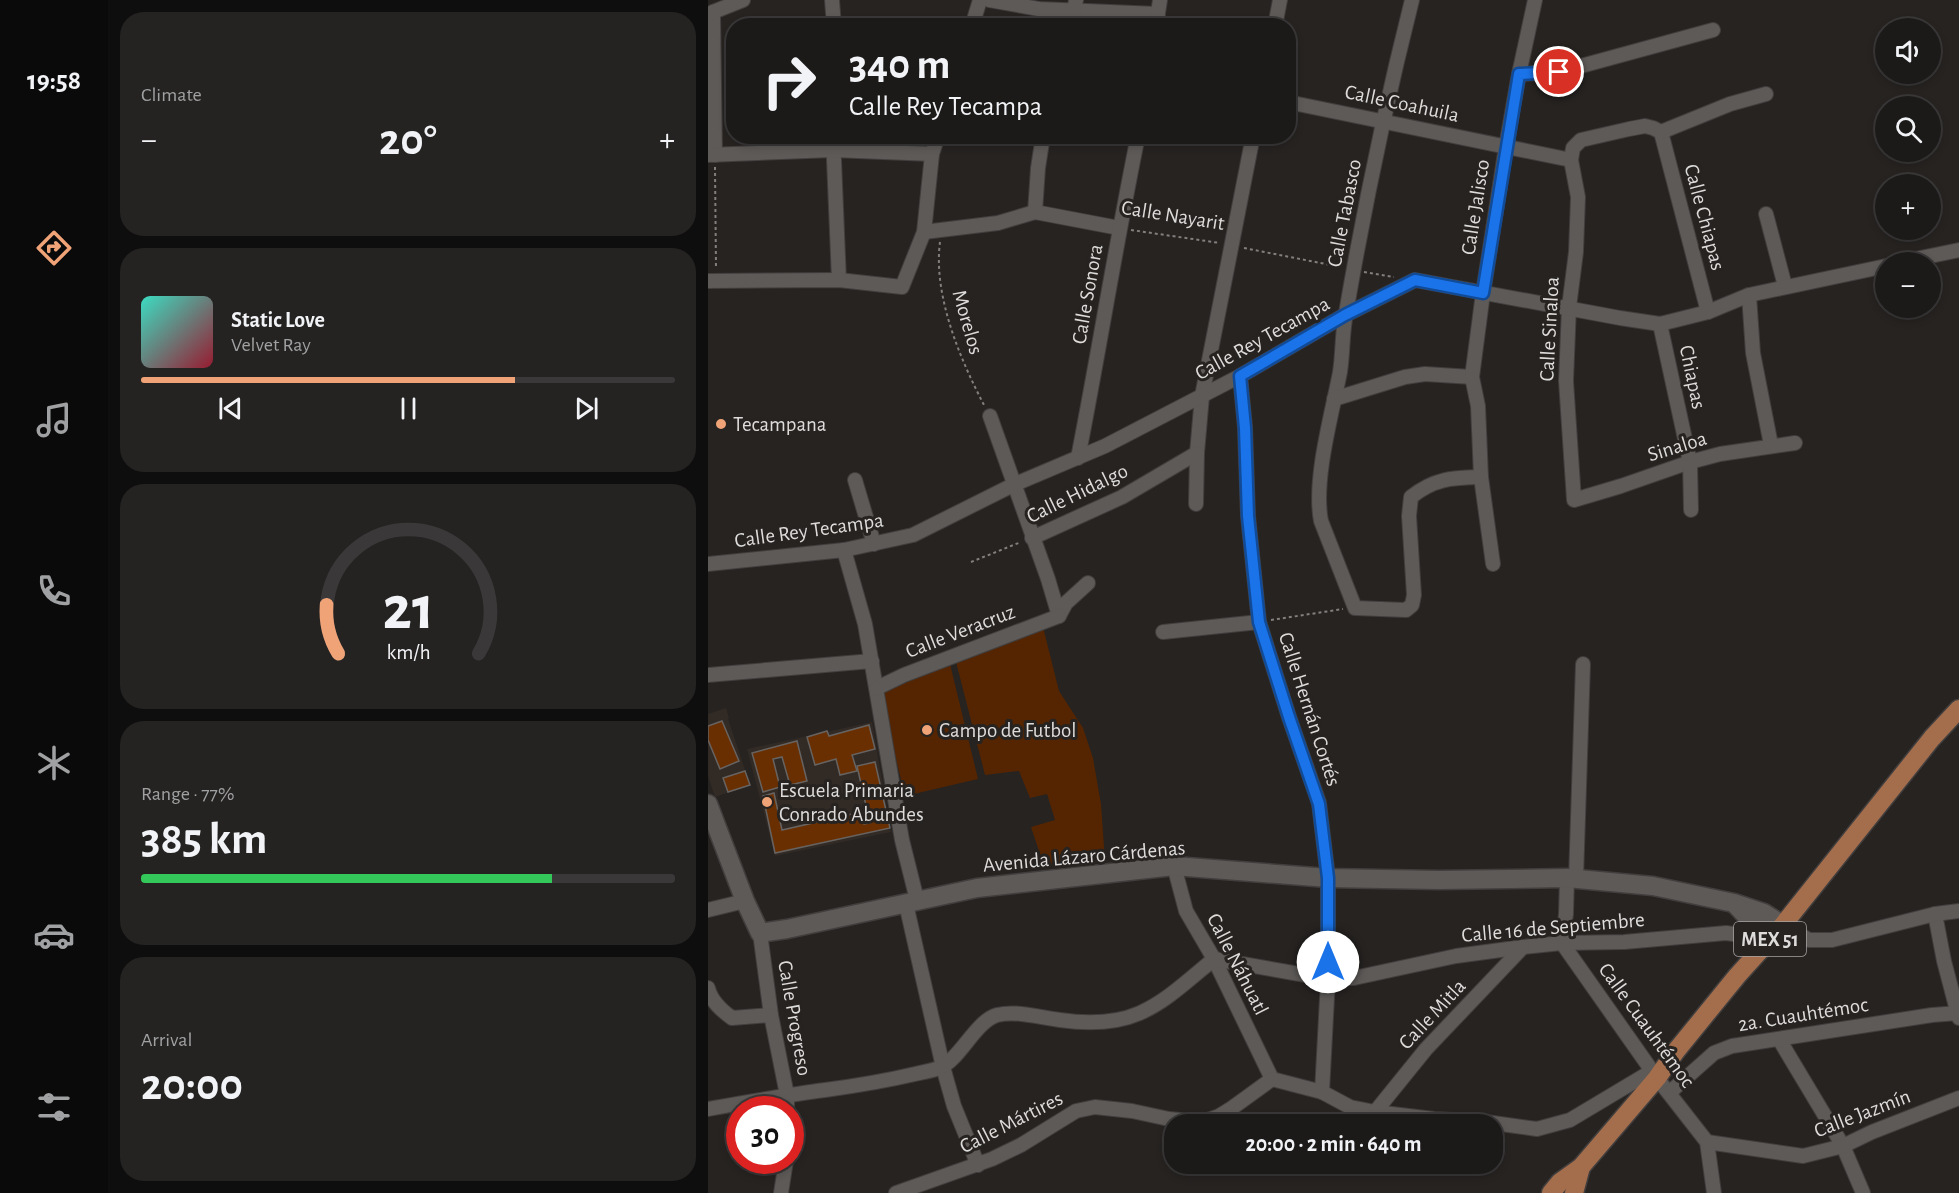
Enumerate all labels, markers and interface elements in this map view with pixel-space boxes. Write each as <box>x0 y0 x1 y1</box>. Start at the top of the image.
map controls <box>1875 18 1941 318</box>
button: sound <box>1875 18 1941 84</box>
icon: right <box>750 42 828 120</box>
text: 340 m <box>849 44 950 86</box>
pin <box>1533 46 1584 97</box>
icon: arrive <box>1542 55 1575 88</box>
text: 19:58 <box>27 67 81 94</box>
street label: Calle Coahuila <box>1343 81 1461 126</box>
text: Climate <box>141 85 202 105</box>
text: Calle Rey Tecampa <box>849 93 1042 120</box>
button: search <box>1875 96 1941 162</box>
text: 20° <box>379 118 437 163</box>
text: − <box>141 124 157 157</box>
text: + <box>659 124 675 157</box>
street label: Calle Tabasco <box>1324 157 1365 269</box>
street label: Calle Jalisco <box>1458 158 1493 256</box>
street label: Calle Chiapas <box>1680 162 1729 272</box>
button: + <box>1875 174 1941 240</box>
street label: Calle Nayarit <box>1120 197 1226 234</box>
icon: directions <box>33 227 75 269</box>
street label: Calle Sonora <box>1068 242 1107 346</box>
button: − <box>1875 252 1941 318</box>
street label: Calle Sinaloa <box>1536 276 1563 382</box>
street label: Morelos <box>948 288 987 357</box>
street label: Calle Rey Tecampa <box>1191 293 1333 384</box>
text: Static Love <box>231 309 325 331</box>
text: Velvet Ray <box>231 335 311 355</box>
street label: Chiapas <box>1676 343 1710 411</box>
icon: previous <box>214 392 247 425</box>
icon: pause <box>392 392 425 425</box>
icon: next <box>570 392 603 425</box>
icon: music <box>33 399 75 441</box>
place label: Tecampana <box>733 414 827 435</box>
marker: Tecampana <box>714 417 728 431</box>
street label: Sinaloa <box>1645 427 1710 465</box>
street label: Calle Hidalgo <box>1023 460 1131 527</box>
street label: Calle Rey Tecampa <box>733 510 885 551</box>
icon: phone <box>33 570 75 612</box>
text: 21 <box>382 578 434 640</box>
street label: Calle Veracruz <box>903 601 1018 662</box>
street label: Calle Hernán Cortés <box>1275 630 1344 789</box>
text: km/h <box>386 642 430 663</box>
place label: Campo de Futbol <box>939 720 1077 741</box>
marker: Campo de Futbol <box>920 723 934 737</box>
icon: climate <box>33 742 75 784</box>
place label: Escuela Primaria Conrado Abundes <box>779 780 924 825</box>
text: Range · 77% <box>141 784 234 804</box>
marker: Escuela Primaria Conrado Abundes <box>760 795 774 809</box>
text: 385 km <box>141 817 267 862</box>
street label: Avenida Lázaro Cárdenas <box>982 837 1186 876</box>
street label: Calle 16 de Septiembre <box>1461 909 1646 946</box>
street label: Calle Náhuatl <box>1203 910 1272 1018</box>
icon: car <box>33 914 75 956</box>
road number: MEX 51 <box>1734 922 1806 956</box>
position arrow <box>1296 930 1360 994</box>
street label: Calle Progreso <box>774 959 815 1077</box>
street label: Calle Cuauhtémoc <box>1595 959 1699 1091</box>
street label: Calle Mitla <box>1395 975 1470 1053</box>
street label: 2a. Cuauhtémoc <box>1736 994 1870 1035</box>
text: Arrival <box>141 1030 192 1050</box>
text: 20:00 <box>141 1063 243 1108</box>
icon: filters <box>33 1086 75 1128</box>
street label: Calle Jazmín <box>1811 1086 1913 1141</box>
street label: Calle Mártires <box>956 1087 1066 1157</box>
speed limit sign: 30 <box>726 1096 804 1174</box>
text: 20:00 · 2 min · 640 m <box>1245 1133 1422 1155</box>

